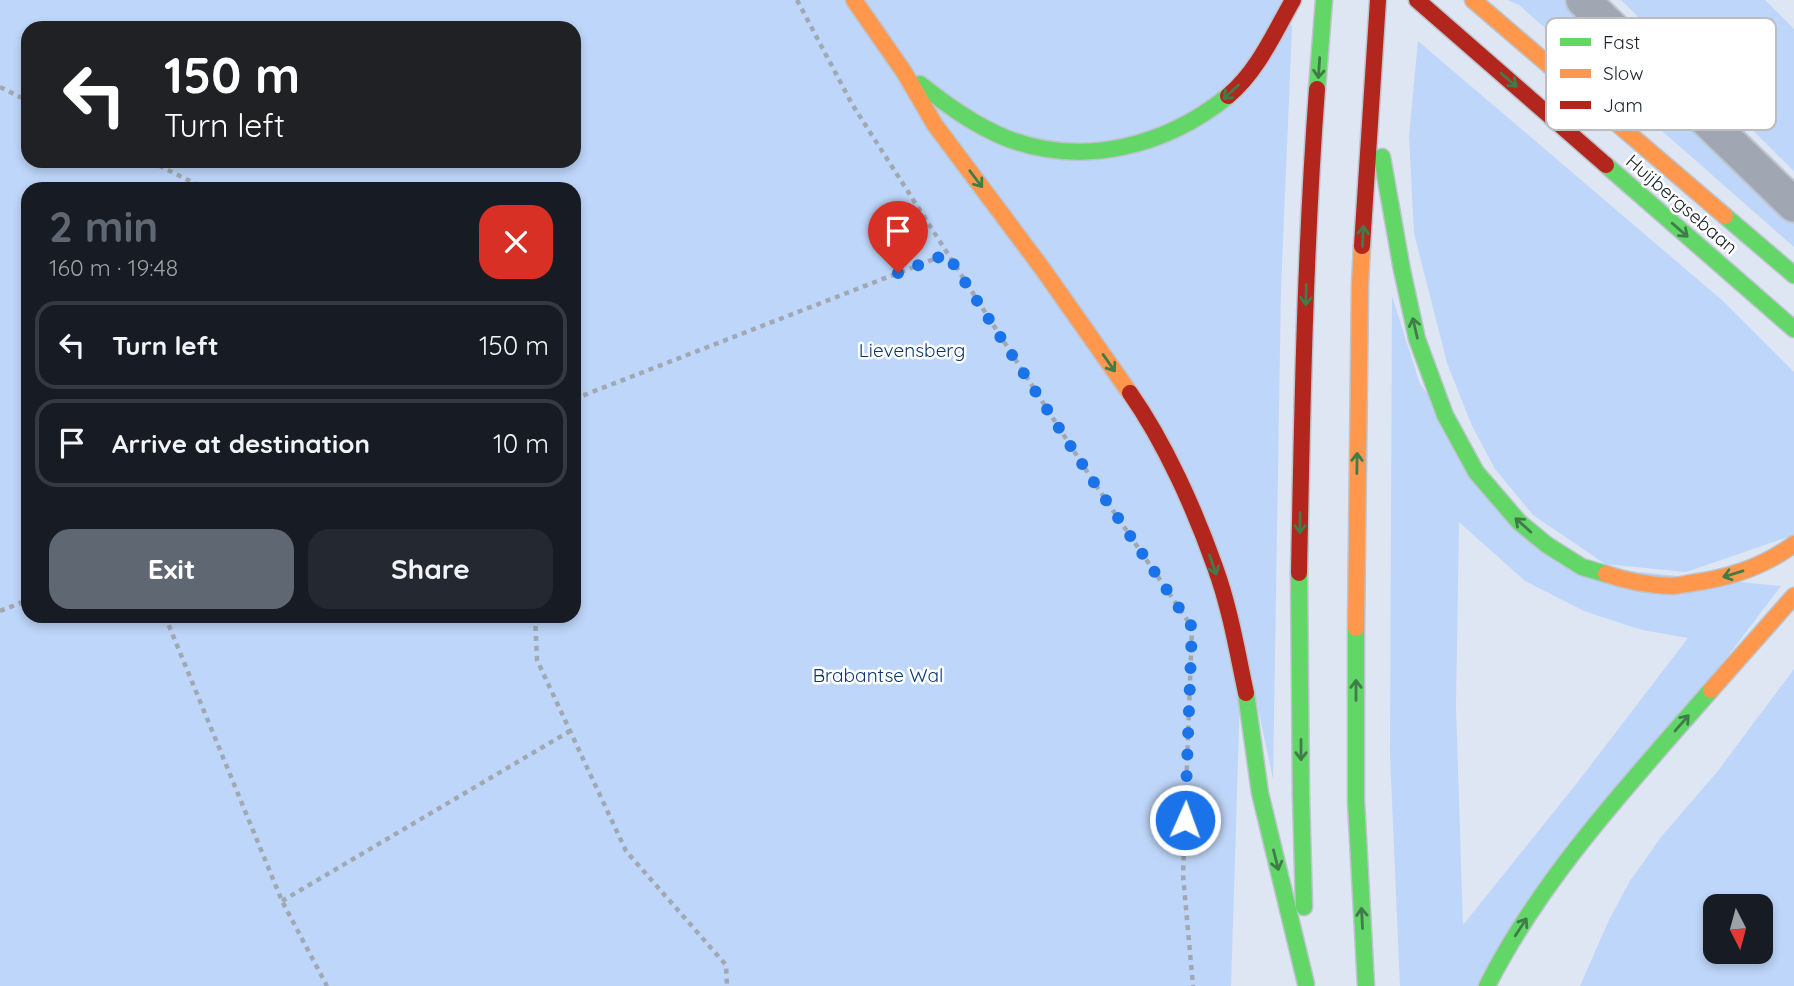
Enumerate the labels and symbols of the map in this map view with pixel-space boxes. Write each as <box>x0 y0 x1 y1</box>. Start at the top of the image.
legend <box>1546 18 1776 130</box>
text: Fast <box>1603 30 1640 54</box>
one-way arrow <box>1312 56 1325 79</box>
text: Slow <box>1603 61 1644 85</box>
one-way arrow <box>1499 72 1517 88</box>
one-way arrow <box>1222 84 1240 100</box>
text: Jam <box>1603 93 1643 117</box>
street label: Huijbergsebaan <box>1621 149 1743 259</box>
one-way arrow <box>968 169 983 188</box>
pin <box>868 201 928 273</box>
one-way arrow <box>1671 222 1689 238</box>
one-way arrow <box>1356 224 1369 247</box>
one-way arrow <box>1300 283 1313 306</box>
one-way arrow <box>1408 317 1421 340</box>
park label: Lievensberg <box>859 338 965 362</box>
one-way arrow <box>1102 353 1116 373</box>
one-way arrow <box>1351 452 1364 475</box>
one-way arrow <box>1294 511 1307 534</box>
one-way arrow <box>1515 516 1532 533</box>
one-way arrow <box>1208 553 1221 575</box>
one-way arrow <box>1722 568 1744 581</box>
park label: Brabantse Wal <box>813 663 943 687</box>
one-way arrow <box>1349 679 1363 702</box>
one-way arrow <box>1674 715 1690 733</box>
one-way arrow <box>1294 738 1308 761</box>
position arrow <box>1148 783 1222 857</box>
one-way arrow <box>1270 848 1284 871</box>
north arrow <box>1703 894 1773 964</box>
one-way arrow <box>1355 907 1368 930</box>
one-way arrow <box>1514 918 1528 937</box>

